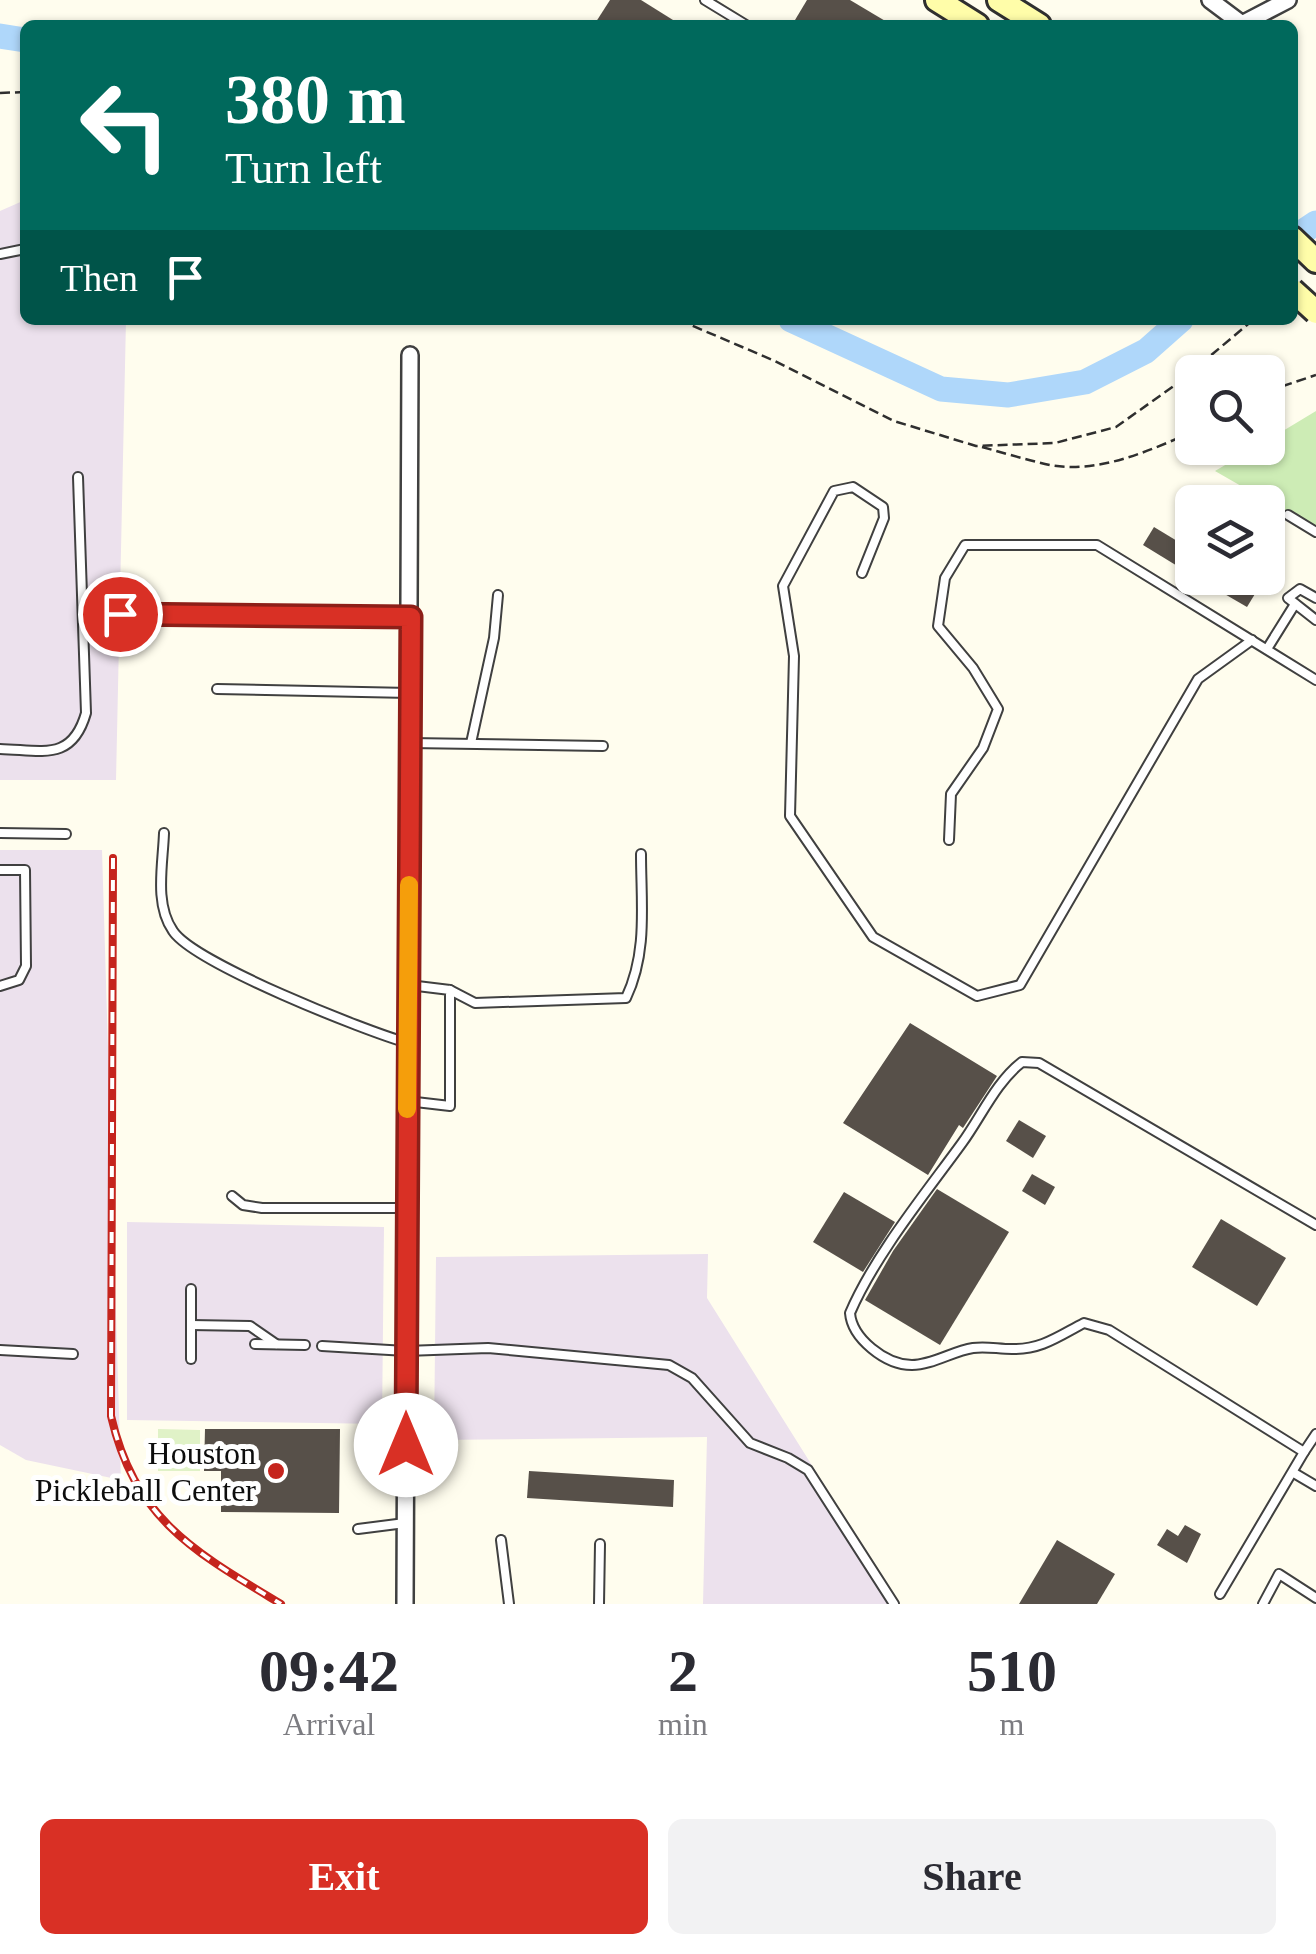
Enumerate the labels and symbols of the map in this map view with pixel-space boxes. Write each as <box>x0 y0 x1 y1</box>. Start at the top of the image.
pin <box>78 572 163 657</box>
position arrow <box>354 1393 458 1497</box>
place label: Houston Pickleball Center <box>35 1435 256 1508</box>
marker: Houston Pickleball Center <box>265 1460 287 1482</box>

